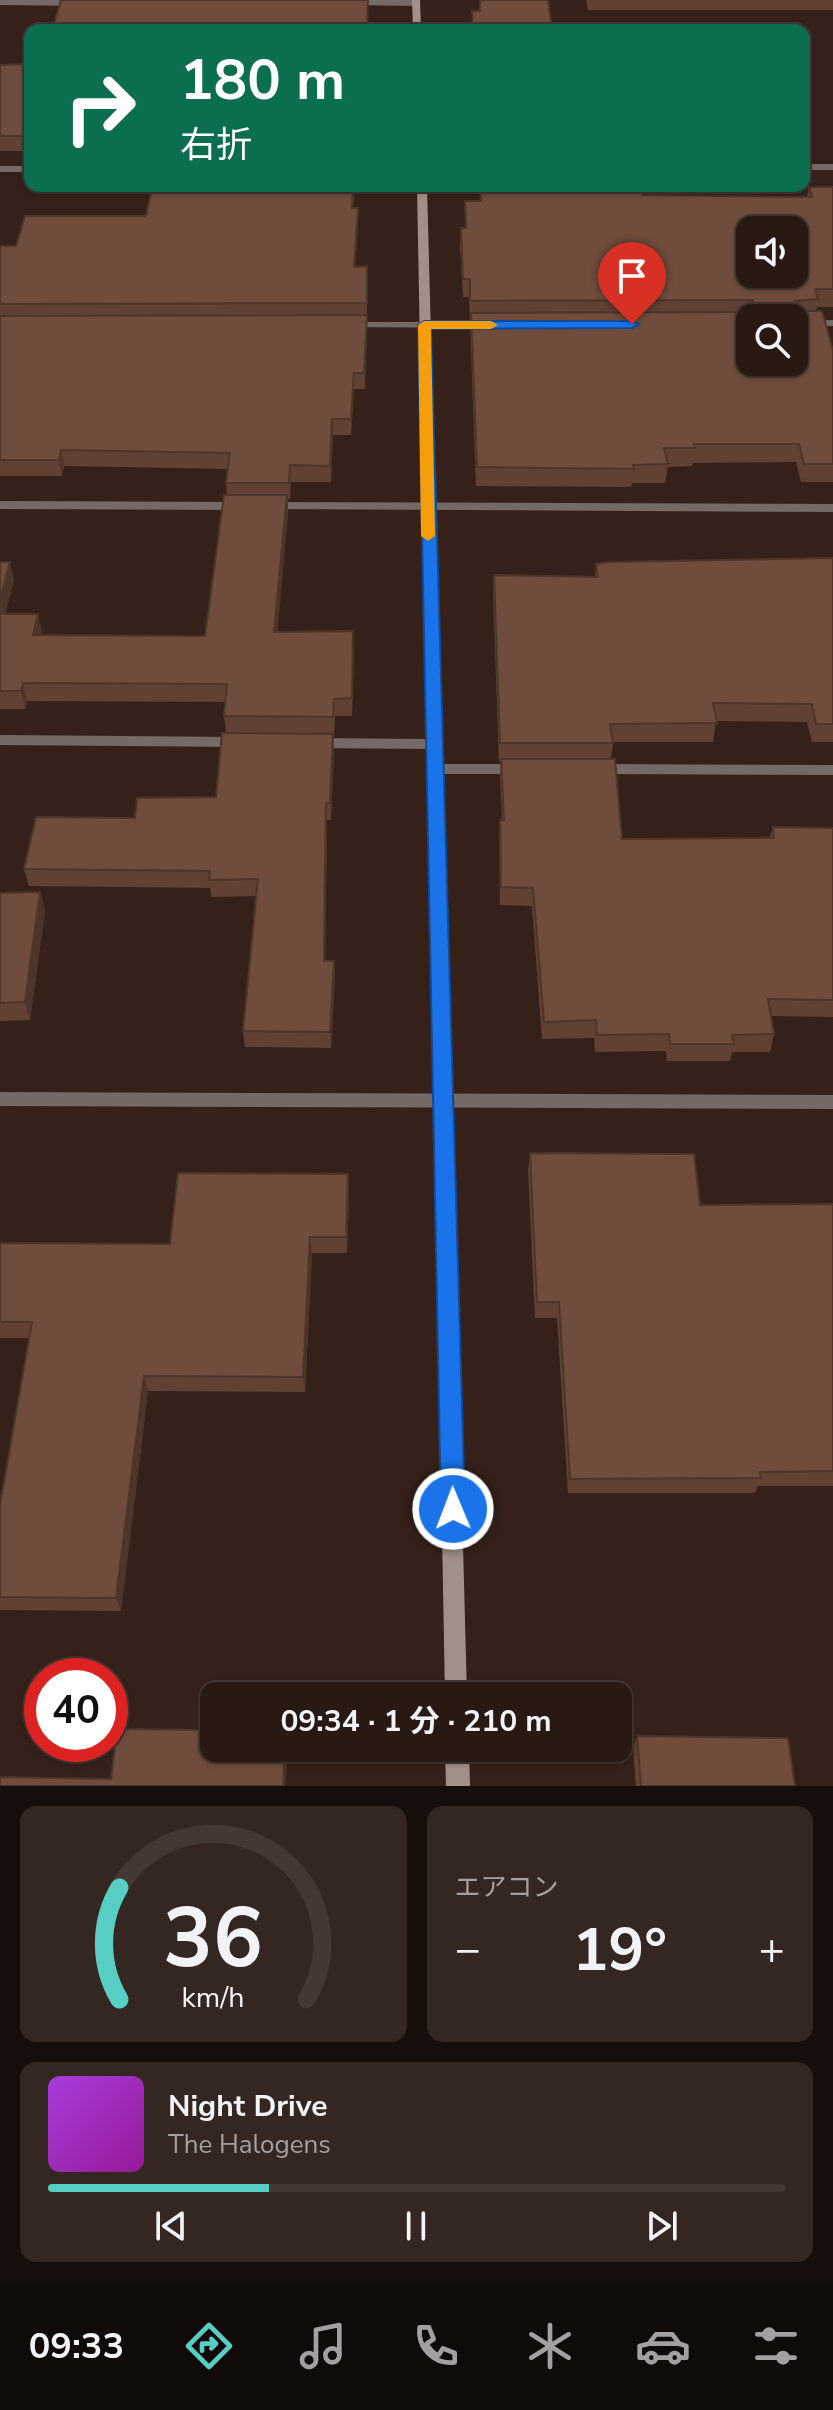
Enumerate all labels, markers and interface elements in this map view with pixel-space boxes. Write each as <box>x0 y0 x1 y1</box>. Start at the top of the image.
text: 180 m <box>180 42 345 119</box>
icon: right <box>48 56 152 160</box>
text: 右折 <box>180 121 252 170</box>
map controls <box>736 216 808 376</box>
button: sound <box>736 216 808 288</box>
pin <box>598 242 666 324</box>
icon: arrive <box>610 254 654 298</box>
button: search <box>736 304 808 376</box>
position arrow <box>411 1467 495 1551</box>
speed limit sign: 40 <box>24 1658 128 1762</box>
text: 09:34 · 1 分 · 210 m <box>280 1701 552 1742</box>
text: エアコン <box>455 1870 559 1905</box>
text: 36 <box>163 1882 263 1995</box>
text: 19° <box>572 1909 667 1991</box>
text: − <box>455 1920 481 1980</box>
text: + <box>759 1920 785 1980</box>
text: km/h <box>182 1978 245 2017</box>
text: Night Drive <box>168 2086 327 2127</box>
text: The Halogens <box>168 2127 331 2162</box>
icon: previous <box>149 2204 193 2248</box>
icon: pause <box>394 2204 438 2248</box>
icon: next <box>640 2204 684 2248</box>
icon: directions <box>181 2318 237 2374</box>
icon: music <box>295 2318 351 2374</box>
icon: phone <box>408 2318 464 2374</box>
icon: climate <box>522 2318 578 2374</box>
icon: car <box>635 2318 691 2374</box>
icon: filters <box>748 2318 804 2374</box>
text: 09:33 <box>29 2322 124 2371</box>

